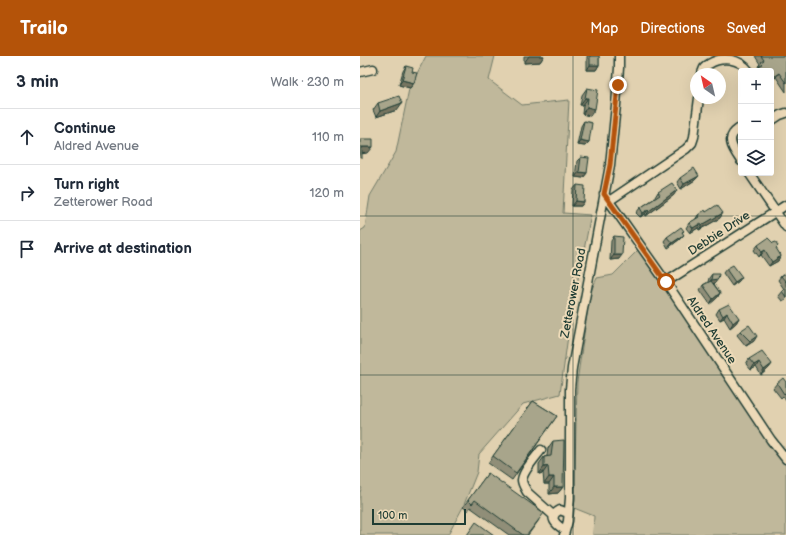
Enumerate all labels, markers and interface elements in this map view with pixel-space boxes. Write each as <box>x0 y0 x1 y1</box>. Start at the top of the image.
text: Trailo <box>20 17 68 40</box>
text: Map <box>590 20 618 37</box>
text: Directions <box>640 20 705 37</box>
text: Saved <box>727 20 766 37</box>
north arrow <box>690 68 726 104</box>
map controls <box>738 68 774 176</box>
button: + <box>738 68 774 104</box>
text: 3 min <box>16 72 59 92</box>
text: Walk · 230 m <box>270 74 344 90</box>
route end <box>609 76 627 94</box>
button: − <box>738 104 774 140</box>
text: Continue <box>54 119 116 138</box>
icon: ahead <box>16 126 38 148</box>
text: 110 m <box>312 129 344 145</box>
text: Aldred Avenue <box>54 138 139 154</box>
button: layers <box>738 140 774 176</box>
text: Turn right <box>54 175 119 194</box>
icon: right <box>16 182 38 204</box>
text: 120 m <box>309 185 344 201</box>
text: Zetterower Road <box>54 194 153 210</box>
street label: Debbie Drive <box>686 208 753 259</box>
icon: arrive <box>16 238 38 260</box>
text: Arrive at destination <box>54 239 192 258</box>
street label: Zetterower Road <box>557 247 590 340</box>
route start <box>657 273 675 291</box>
street label: Aldred Avenue <box>683 294 740 367</box>
scale bar <box>372 507 466 526</box>
text: 100 m <box>378 509 407 522</box>

